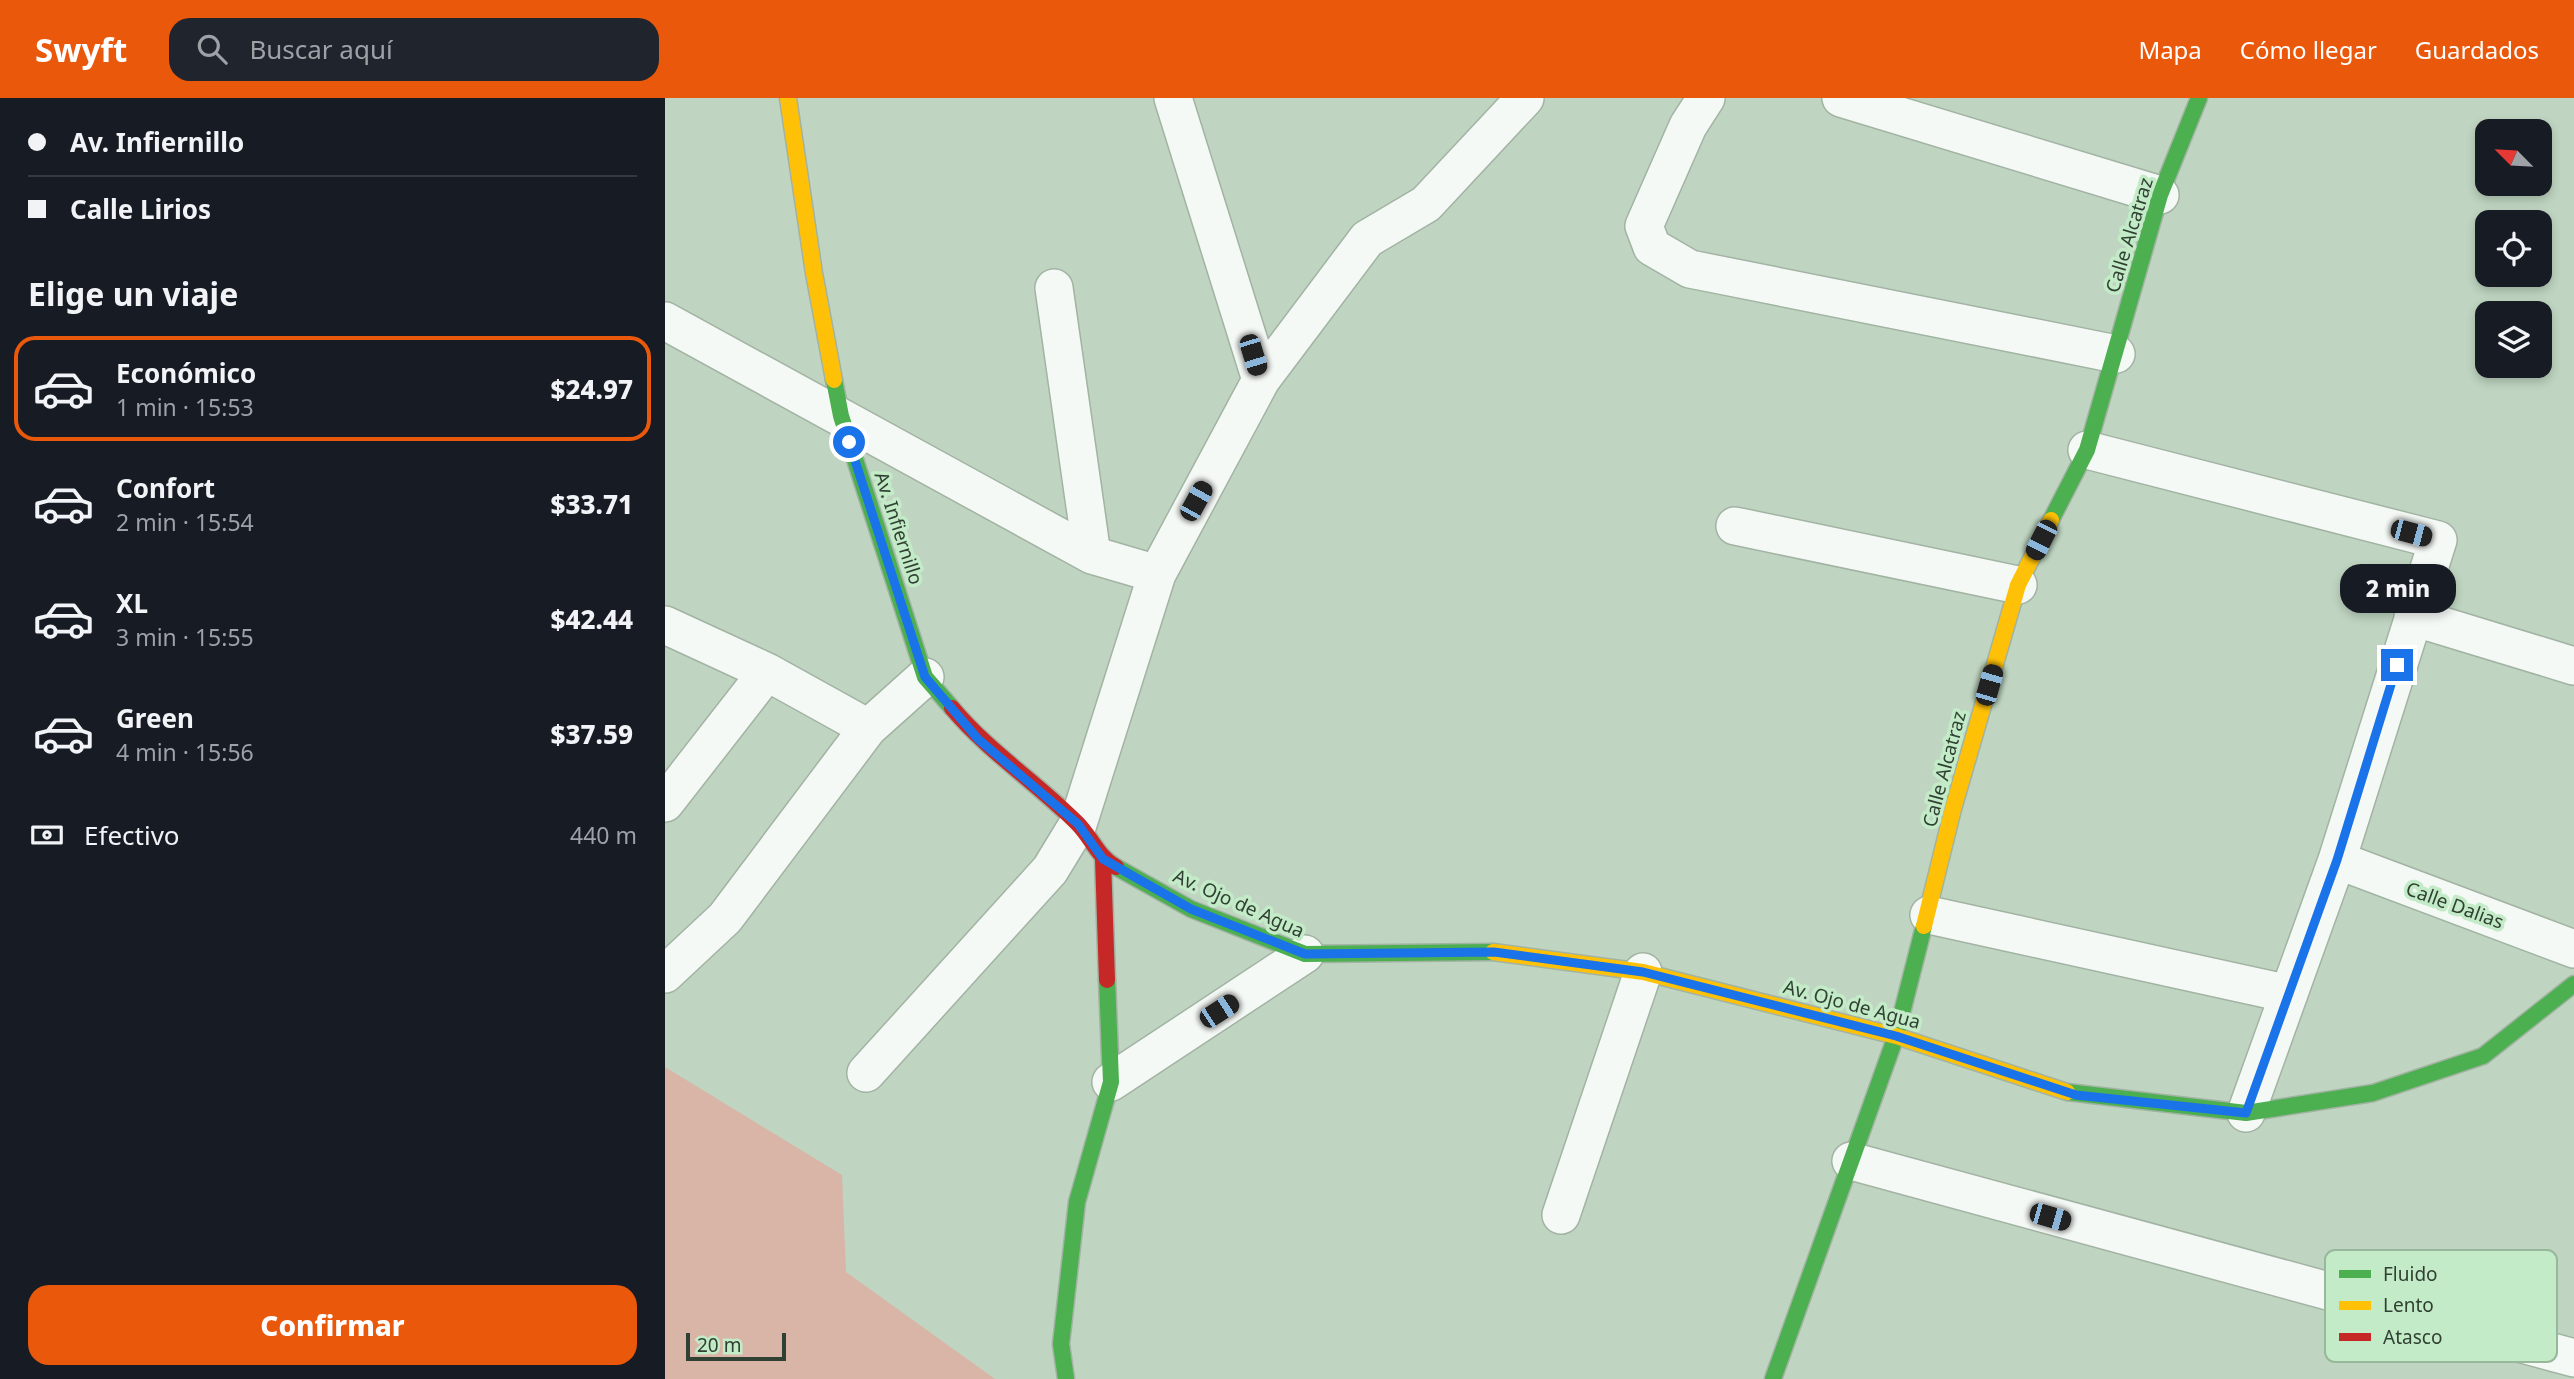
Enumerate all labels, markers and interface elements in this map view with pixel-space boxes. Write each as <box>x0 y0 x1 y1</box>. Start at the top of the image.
search box <box>169 18 659 81</box>
text: Swyft <box>35 27 127 72</box>
icon: search <box>193 30 231 68</box>
text: Buscar aquí <box>249 31 393 67</box>
text: Mapa <box>2138 33 2202 66</box>
text: Cómo llegar <box>2240 33 2377 66</box>
text: Guardados <box>2415 33 2539 66</box>
north arrow <box>2475 119 2551 196</box>
map controls <box>2475 119 2552 378</box>
text: Av. Infiernillo <box>70 124 244 160</box>
street label: Calle Alcatraz <box>2099 174 2159 296</box>
text: Calle Lirios <box>70 191 211 227</box>
button: locate <box>2475 210 2552 287</box>
text: Elige un viaje <box>28 272 238 315</box>
button: layers <box>2475 301 2552 378</box>
car <box>1237 332 1270 378</box>
text: Económico <box>116 355 256 391</box>
icon: car <box>32 357 95 420</box>
text: $24.97 <box>551 371 633 407</box>
text: 1 min · 15:53 <box>116 391 254 423</box>
route start <box>833 426 865 458</box>
street label: Av. Infiernillo <box>869 468 929 588</box>
text: Confort <box>116 470 215 506</box>
icon: car <box>32 472 95 535</box>
car <box>1177 478 1216 524</box>
text: $33.71 <box>551 486 633 522</box>
text: 2 min · 15:54 <box>116 506 254 538</box>
car <box>2023 517 2060 563</box>
car <box>2388 517 2435 549</box>
callout: 2 min <box>2339 564 2455 612</box>
text: 2 min <box>2366 572 2430 604</box>
text: XL <box>116 585 148 621</box>
icon: car <box>32 587 95 650</box>
text: $42.44 <box>551 601 633 637</box>
text: 3 min · 15:55 <box>116 621 254 653</box>
route end <box>2381 649 2413 681</box>
car <box>1974 662 2005 708</box>
text: Green <box>116 700 194 736</box>
icon: car <box>32 702 95 765</box>
street label: Calle Alcatraz <box>1916 708 1972 830</box>
text: $37.59 <box>551 716 633 752</box>
text: 4 min · 15:56 <box>116 736 254 768</box>
icon: cash <box>28 816 66 854</box>
text: Efectivo <box>84 817 180 853</box>
text: 440 m <box>570 819 637 851</box>
street label: Av. Ojo de Agua <box>1169 862 1309 944</box>
street label: Calle Dalias <box>2403 875 2507 935</box>
street label: Av. Ojo de Agua <box>1781 973 1923 1035</box>
car <box>1196 991 1243 1031</box>
car <box>2027 1201 2074 1233</box>
legend <box>2325 1250 2557 1362</box>
text: Fluido <box>2383 1261 2438 1287</box>
button: Confirmar <box>28 1285 637 1365</box>
text: Lento <box>2383 1292 2434 1318</box>
text: Atasco <box>2383 1324 2442 1350</box>
scale bar <box>686 1330 786 1362</box>
text: 20 m <box>697 1332 741 1358</box>

